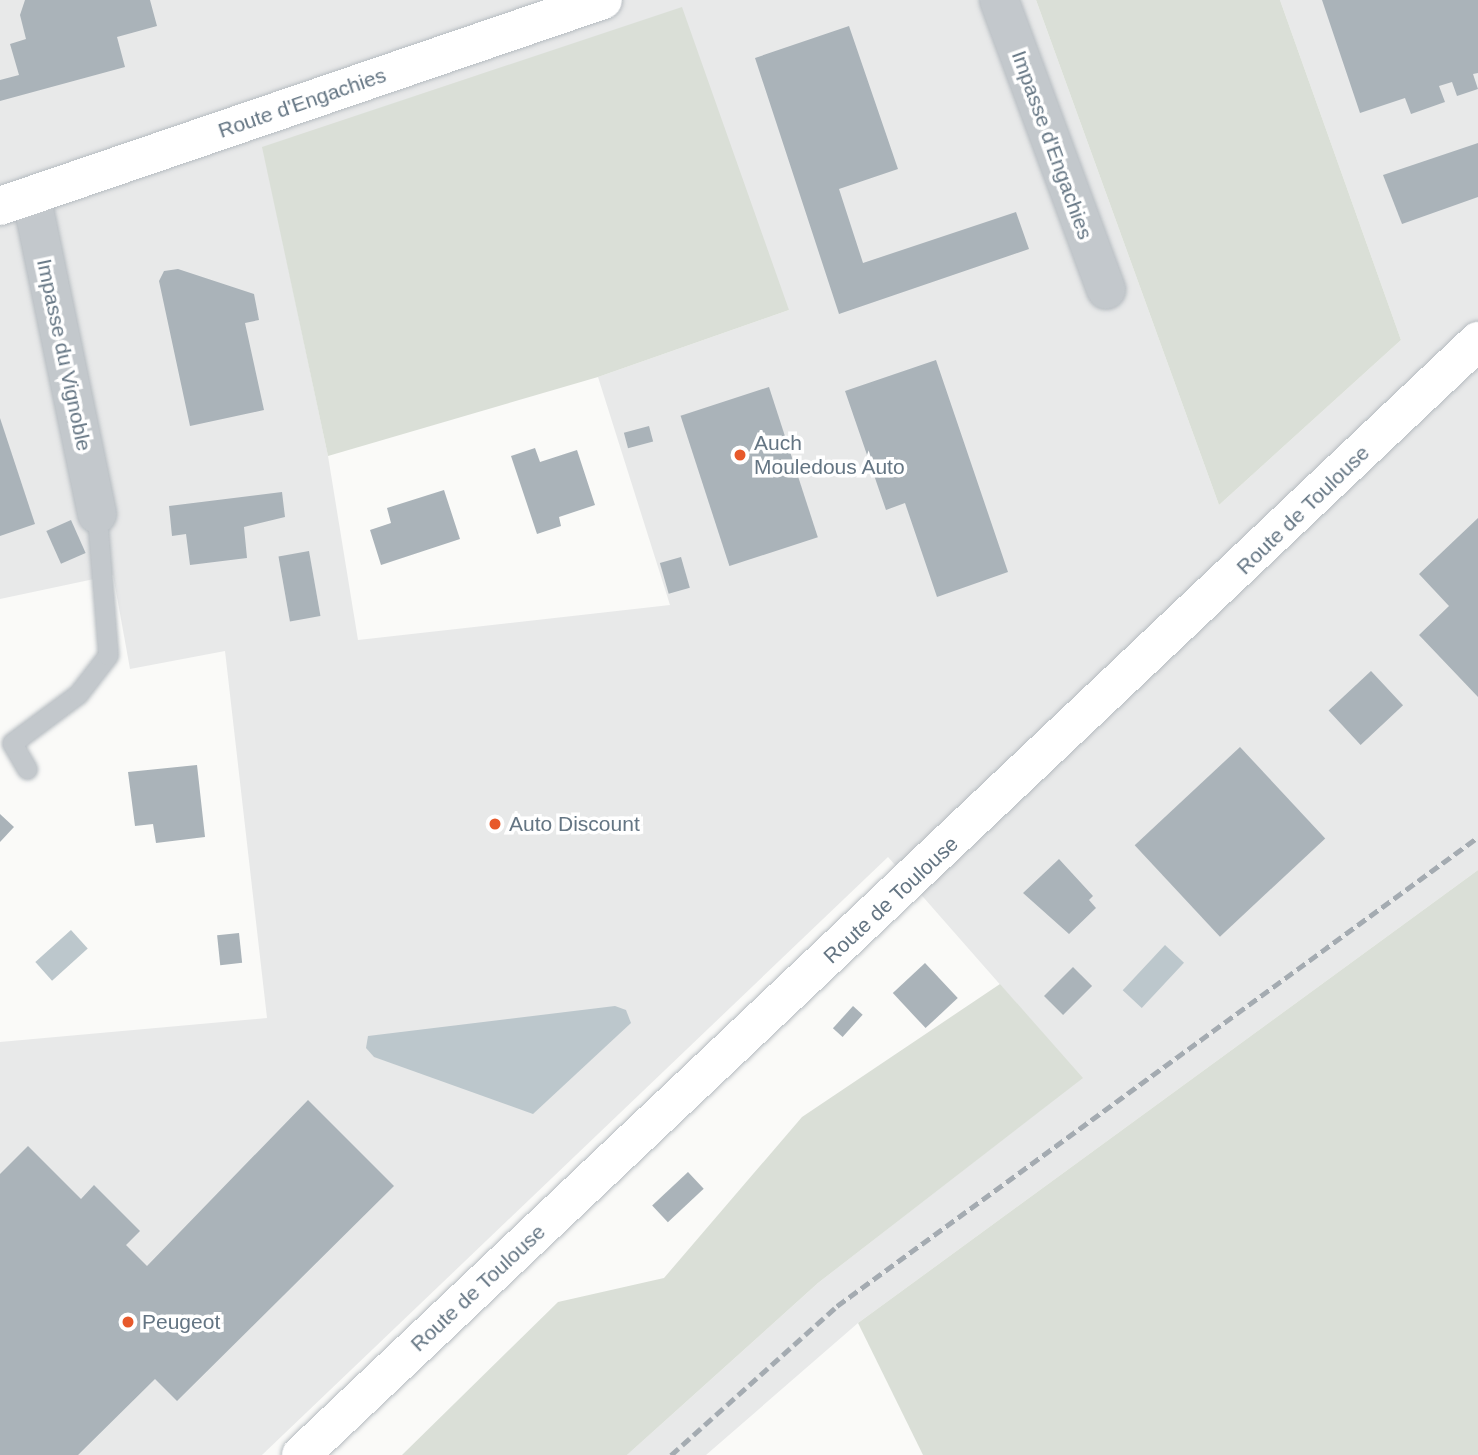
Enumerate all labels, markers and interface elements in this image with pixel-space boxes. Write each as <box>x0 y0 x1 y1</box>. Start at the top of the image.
street label: Impasse d'Engachies <box>1006 47 1098 243</box>
street label: Route d'Engachies <box>215 62 389 144</box>
street label: Impasse du Vignoble <box>31 257 97 453</box>
place label: Auch Mouledous Auto <box>754 430 906 480</box>
street label: Route de Toulouse <box>1231 440 1375 580</box>
marker: Auch Mouledous Auto <box>732 447 748 463</box>
place label: Auto Discount <box>509 811 640 837</box>
marker: Auto Discount <box>487 816 503 832</box>
street label: Route de Toulouse <box>818 831 964 969</box>
street label: Route de Toulouse <box>405 1219 551 1357</box>
place label: Peugeot <box>142 1309 220 1335</box>
marker: Peugeot <box>120 1314 136 1330</box>

